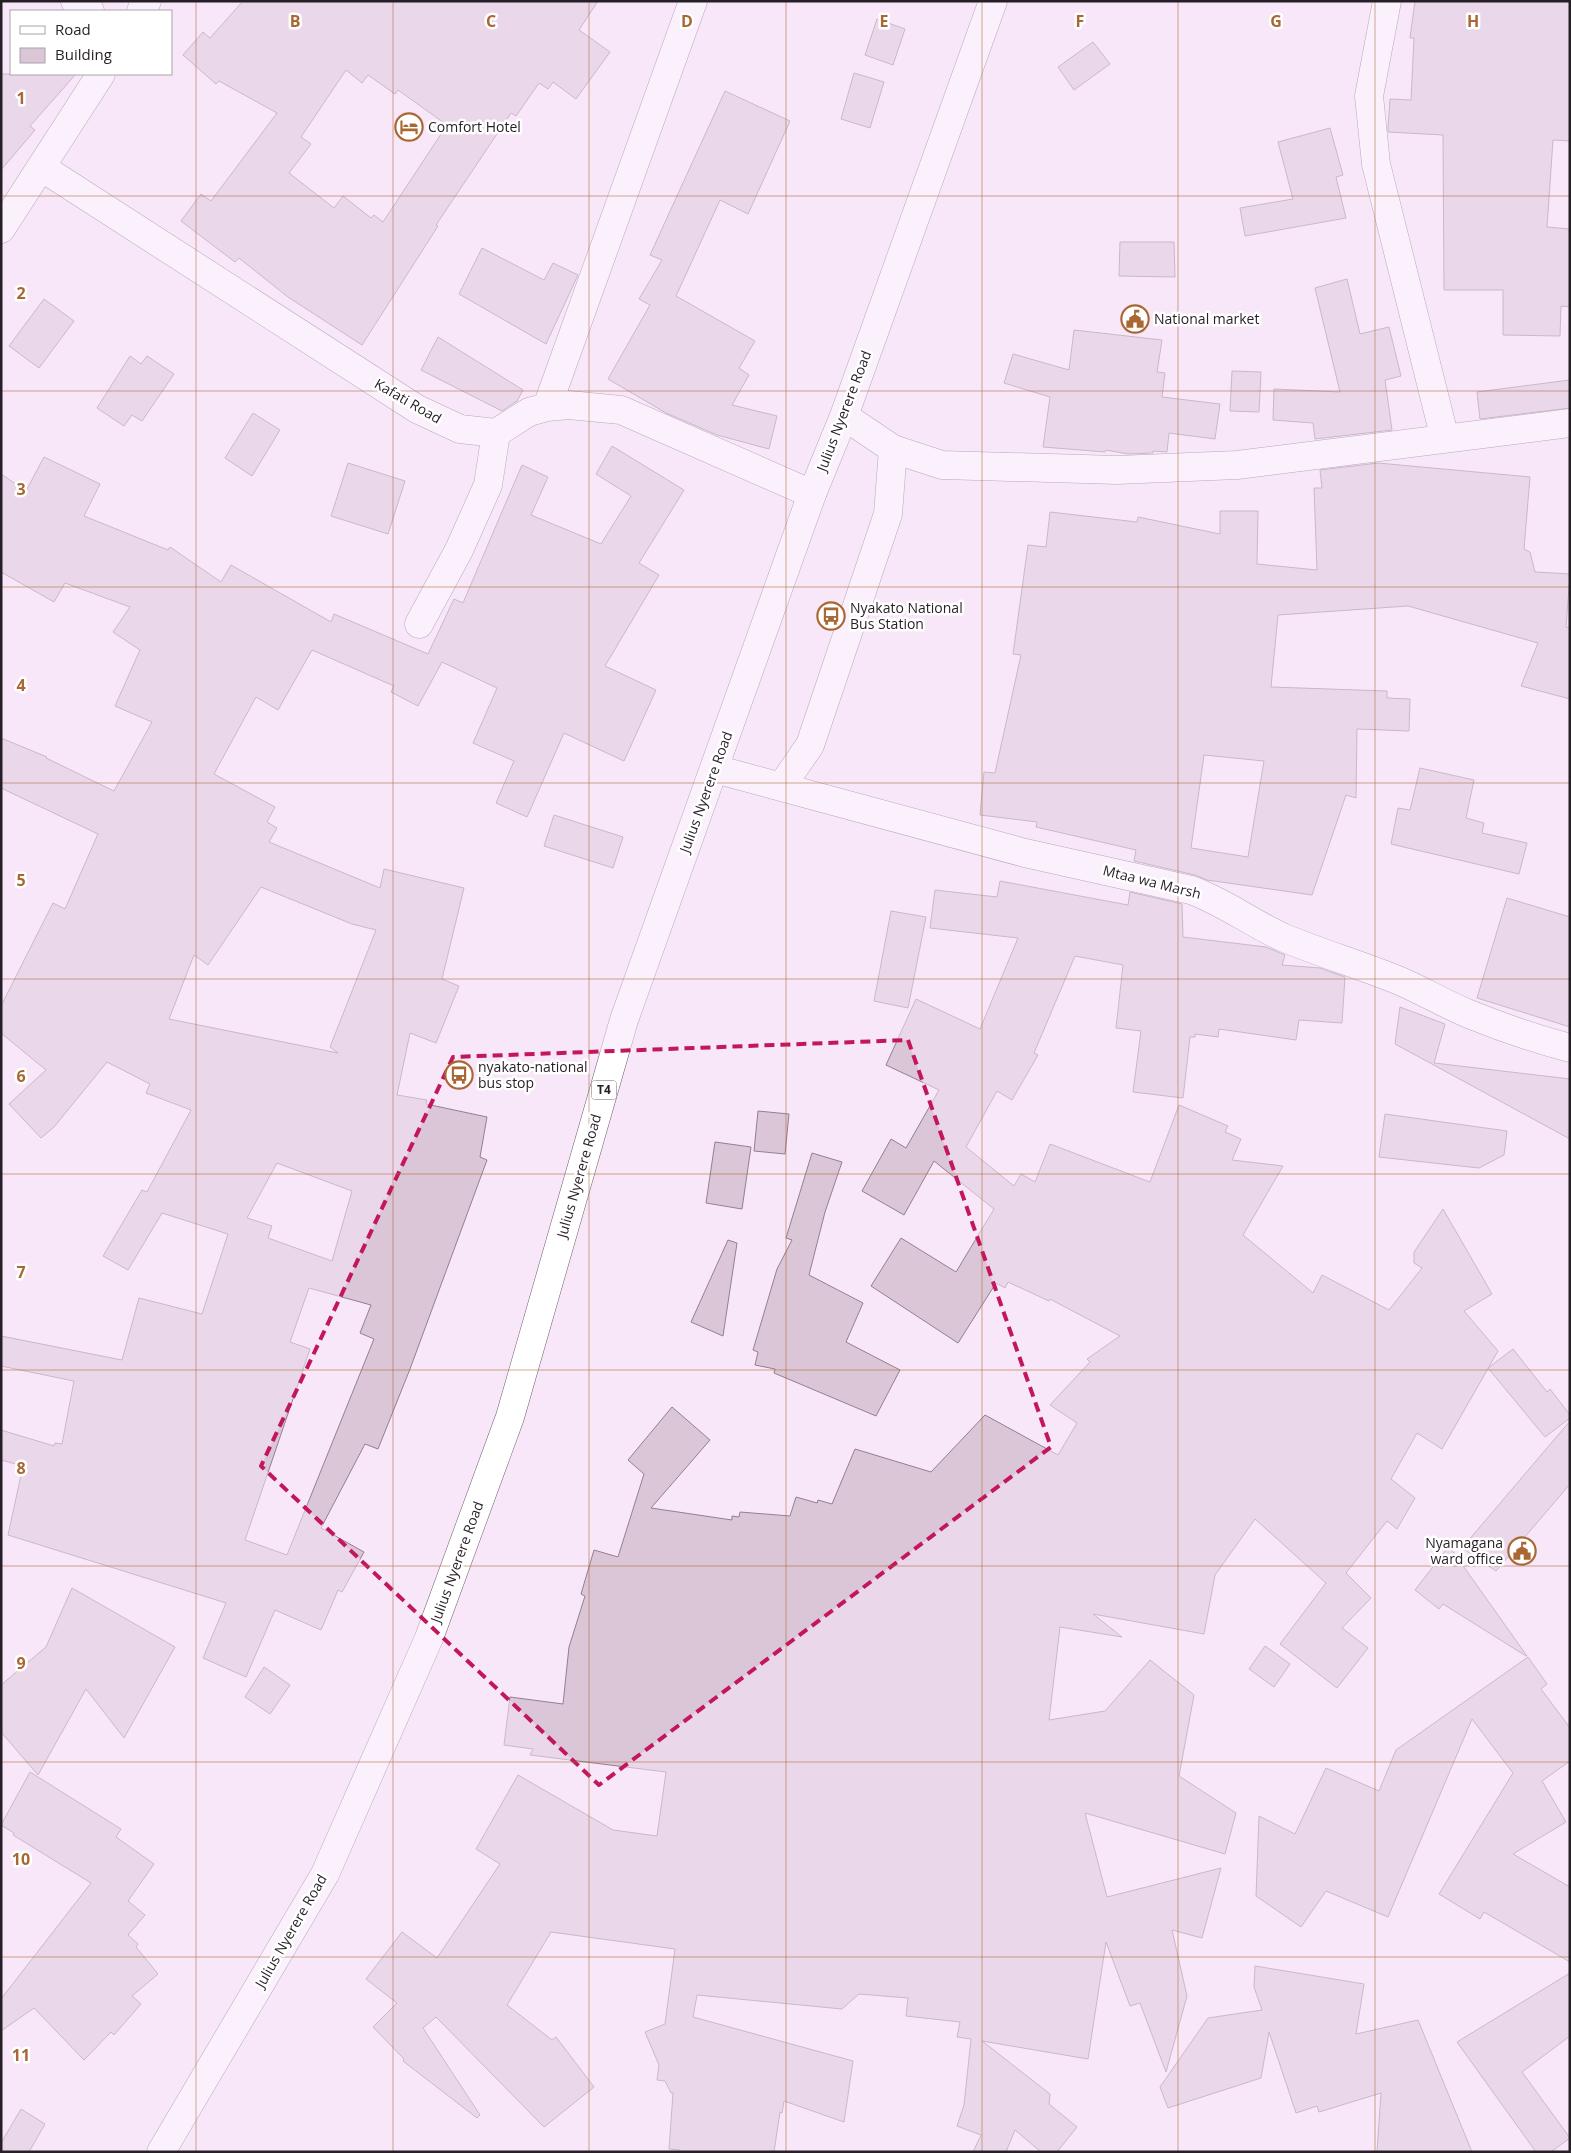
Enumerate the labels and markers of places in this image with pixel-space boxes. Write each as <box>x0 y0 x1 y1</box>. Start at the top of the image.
hotel icon: Comfort Hotel <box>394 112 424 142</box>
place label: Comfort Hotel <box>428 117 521 136</box>
public building icon: National market <box>1120 304 1150 334</box>
place label: National market <box>1154 309 1259 328</box>
place label: Nyakato National Bus Station <box>850 598 963 633</box>
bus stop icon: Nyakato National Bus Station <box>816 601 846 631</box>
place label: nyakato-national bus stop <box>478 1057 588 1092</box>
bus stop icon: nyakato-national bus stop <box>444 1060 474 1090</box>
place label: Nyamagana ward office <box>1425 1533 1503 1568</box>
public building icon: Nyamagana ward office <box>1507 1536 1537 1566</box>

